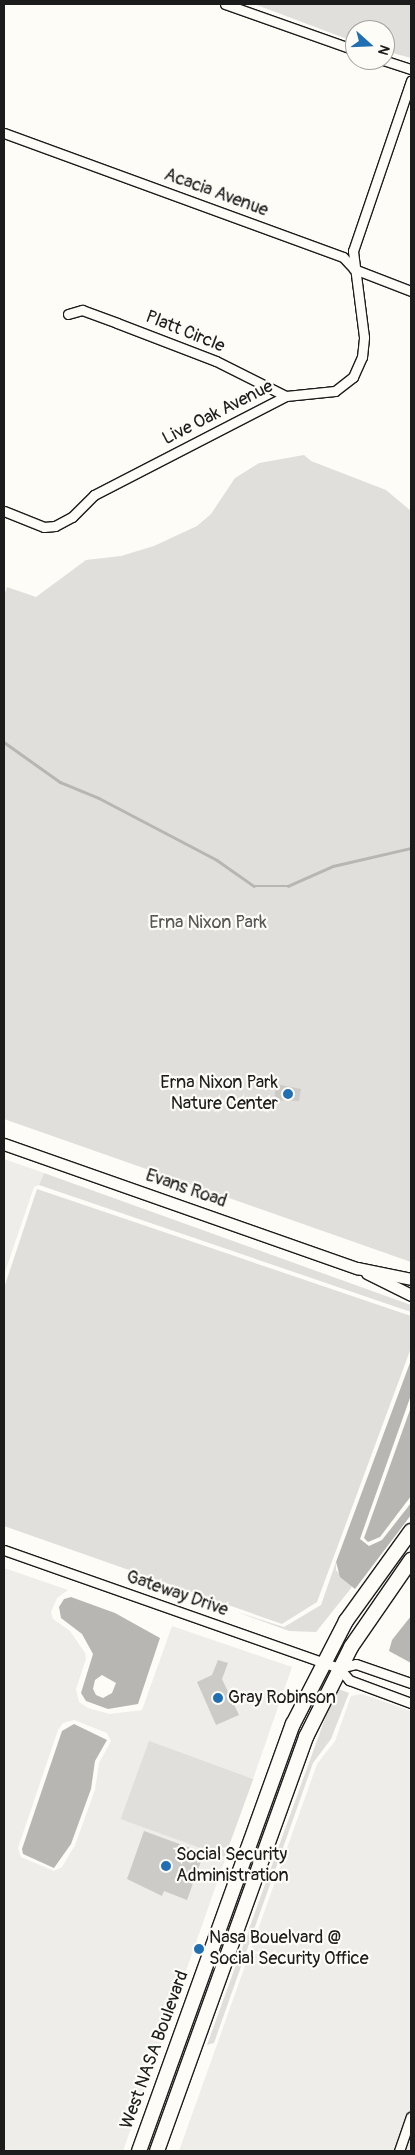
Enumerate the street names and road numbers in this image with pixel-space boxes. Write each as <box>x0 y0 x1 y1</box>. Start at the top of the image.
street label: Acacia Avenue <box>161 164 271 222</box>
street label: Platt Circle <box>142 306 228 358</box>
street label: Live Oak Avenue <box>159 376 277 450</box>
street label: Evans Road <box>143 1165 229 1213</box>
street label: Gateway Drive <box>123 1566 231 1622</box>
street label: West NASA Boulevard <box>116 1968 194 2132</box>

